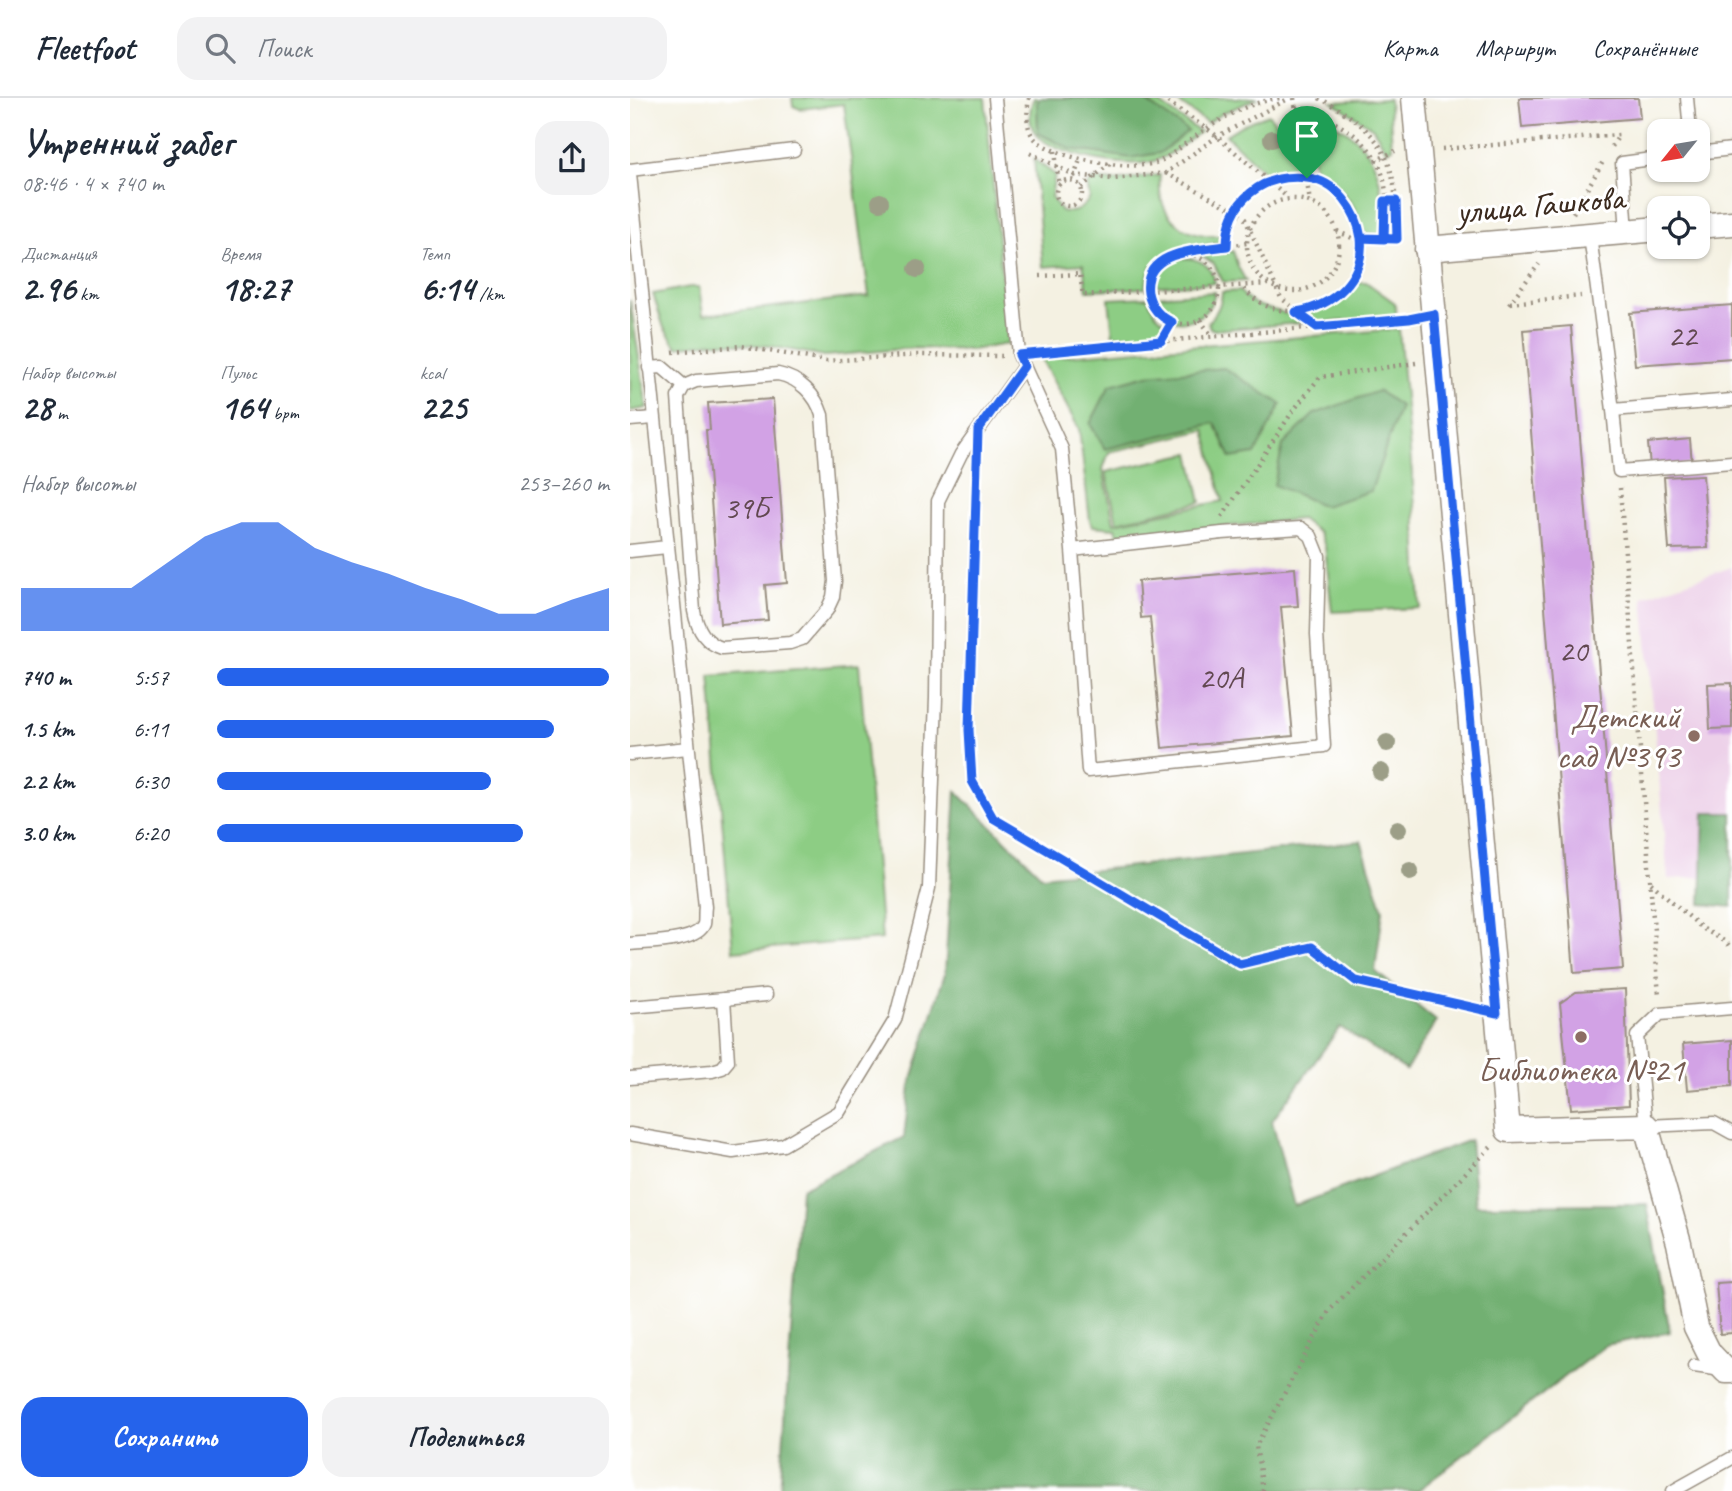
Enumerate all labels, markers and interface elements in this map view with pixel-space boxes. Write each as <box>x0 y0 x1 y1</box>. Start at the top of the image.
search box <box>177 17 667 80</box>
text: Fleetfoot <box>35 27 135 69</box>
icon: search <box>201 29 239 67</box>
text: Поиск <box>257 32 312 65</box>
text: Карта <box>1383 33 1438 63</box>
text: Маршрут <box>1476 33 1555 63</box>
text: Сохранённые <box>1593 33 1697 63</box>
pin <box>1277 106 1337 178</box>
icon: arrive <box>1288 117 1326 155</box>
text: Утренний забег <box>21 119 233 166</box>
north arrow <box>1647 119 1710 182</box>
map controls <box>1647 119 1710 259</box>
button: share <box>535 121 609 195</box>
text: 08:46 · 4 × 740 m <box>21 169 164 198</box>
street label: улица Гашкова <box>1452 175 1628 234</box>
button: locate <box>1647 196 1710 259</box>
text: Дистанция <box>21 242 97 266</box>
text: Время <box>220 242 260 266</box>
text: Темп <box>420 242 450 266</box>
text: 2.96 <box>21 266 76 311</box>
text: 18:27 <box>220 266 290 311</box>
text: 6:14 <box>420 266 475 311</box>
text: km <box>76 282 99 306</box>
text: /km <box>475 282 504 306</box>
house number: 22 <box>1668 315 1699 356</box>
text: Набор высоты <box>21 361 115 385</box>
text: Пульс <box>220 361 257 385</box>
text: kcal <box>420 361 445 385</box>
text: 28 <box>21 385 53 430</box>
text: 164 <box>220 385 268 430</box>
text: 225 <box>420 385 466 430</box>
text: m <box>53 401 68 425</box>
text: bpm <box>268 401 299 425</box>
text: Набор высоты <box>21 469 135 498</box>
text: 253–260 m <box>518 469 609 498</box>
house number: 39Б <box>723 487 773 528</box>
house number: 20 <box>1559 630 1590 671</box>
house number: 20А <box>1199 657 1245 698</box>
text: 740 m <box>21 663 71 692</box>
text: 5:57 <box>133 663 169 692</box>
place label: Детский сад №393 <box>1557 694 1682 779</box>
text: 1.5 km <box>21 715 74 744</box>
text: 6:11 <box>133 715 169 744</box>
marker: Детский сад №393 <box>1686 728 1702 744</box>
text: 2.2 km <box>21 767 75 796</box>
text: 6:30 <box>133 767 169 796</box>
text: 3.0 km <box>21 819 75 848</box>
text: 6:20 <box>133 819 169 848</box>
marker: Библиотека №21 <box>1573 1029 1589 1045</box>
place label: Библиотека №21 <box>1478 1047 1687 1092</box>
button: Сохранить <box>21 1397 308 1477</box>
button: Поделиться <box>322 1397 609 1477</box>

